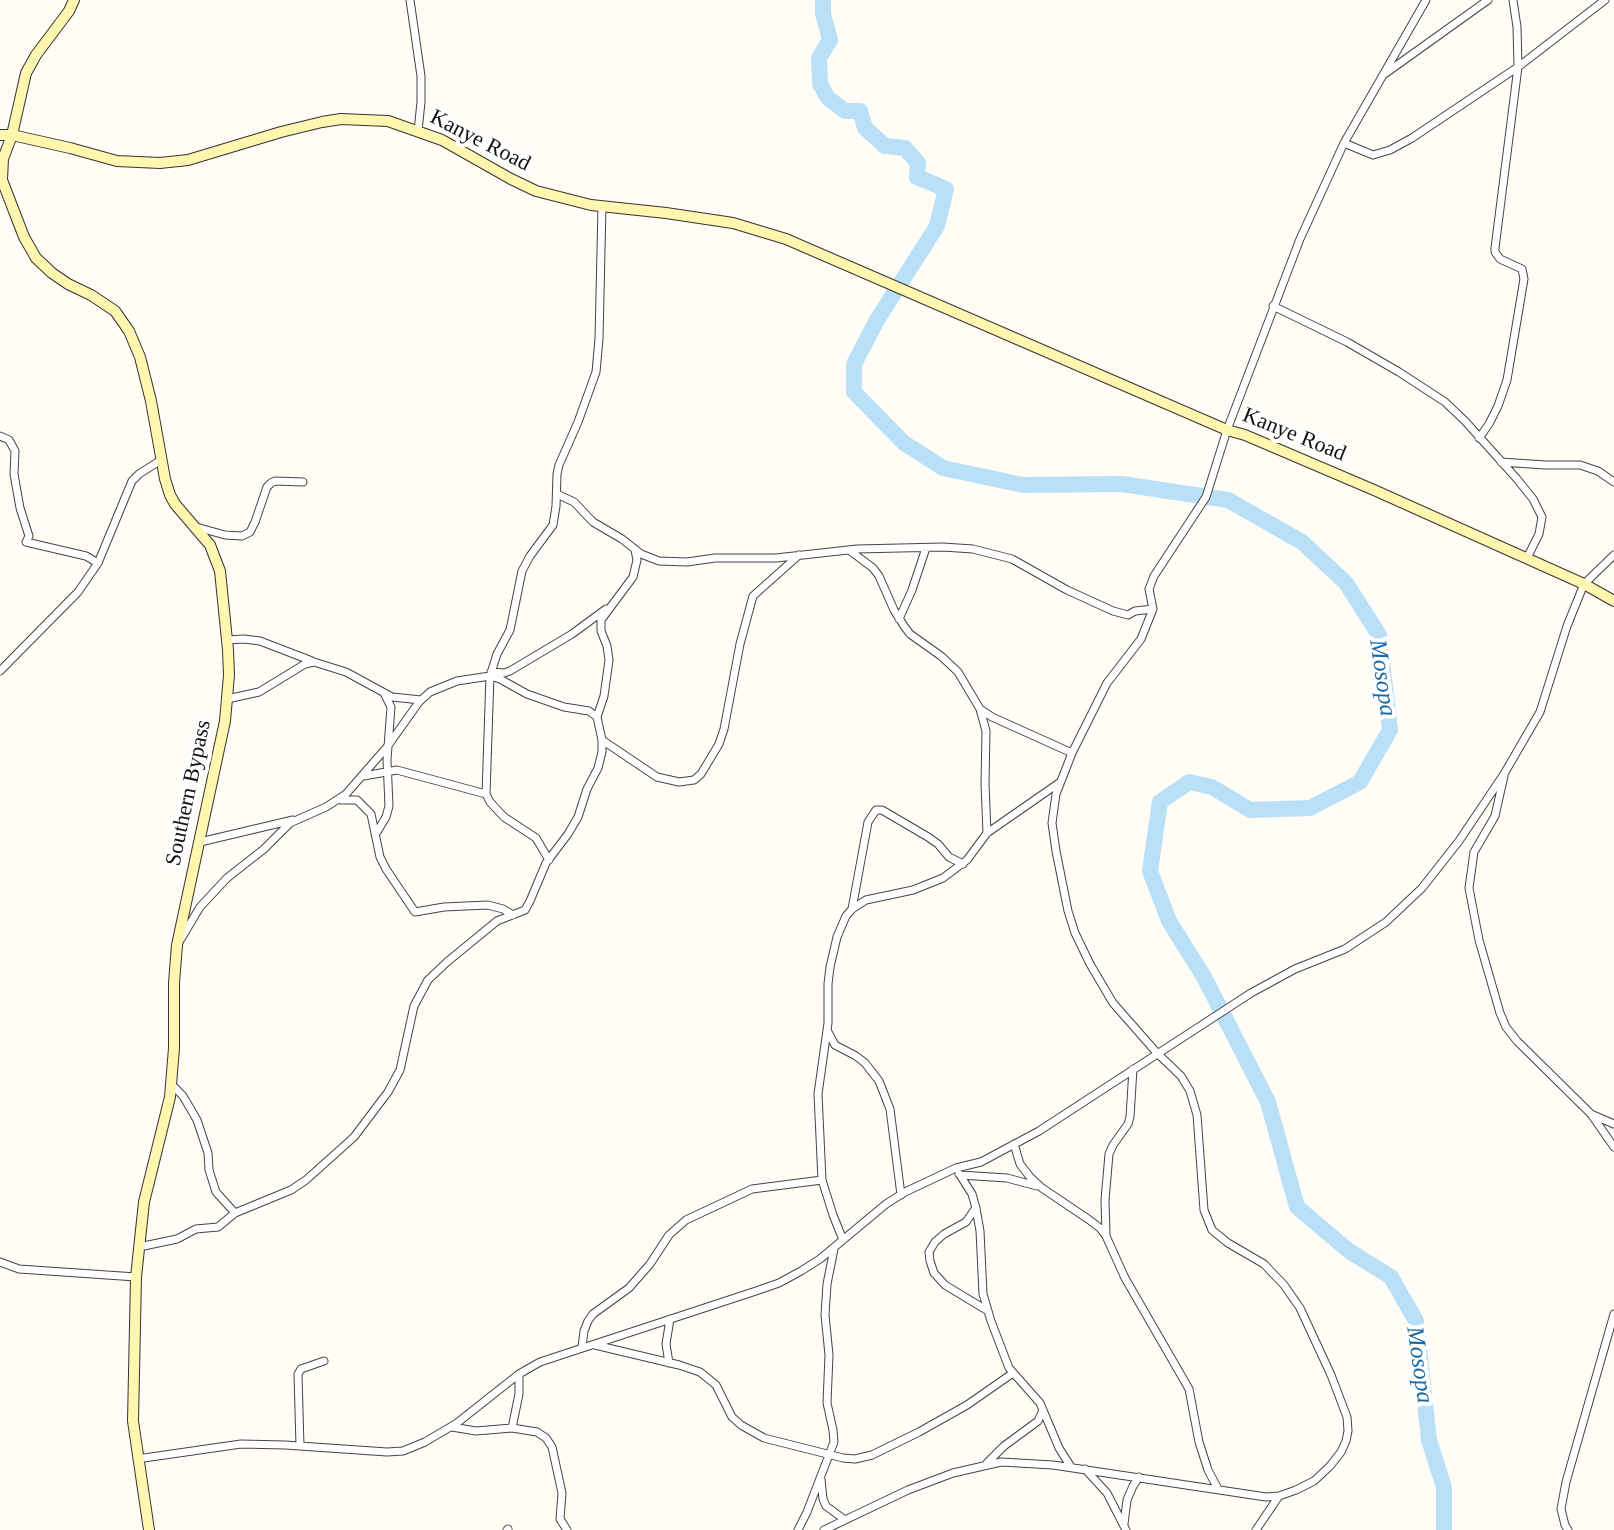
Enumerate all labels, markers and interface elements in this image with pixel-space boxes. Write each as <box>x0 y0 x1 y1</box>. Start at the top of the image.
street label: Kanye Road <box>425 104 535 178</box>
street label: Kanye Road <box>1238 402 1350 468</box>
water label: Mosopa <box>1362 638 1402 718</box>
street label: Southern Bypass <box>161 718 217 868</box>
water label: Mosopa <box>1399 1325 1439 1405</box>

